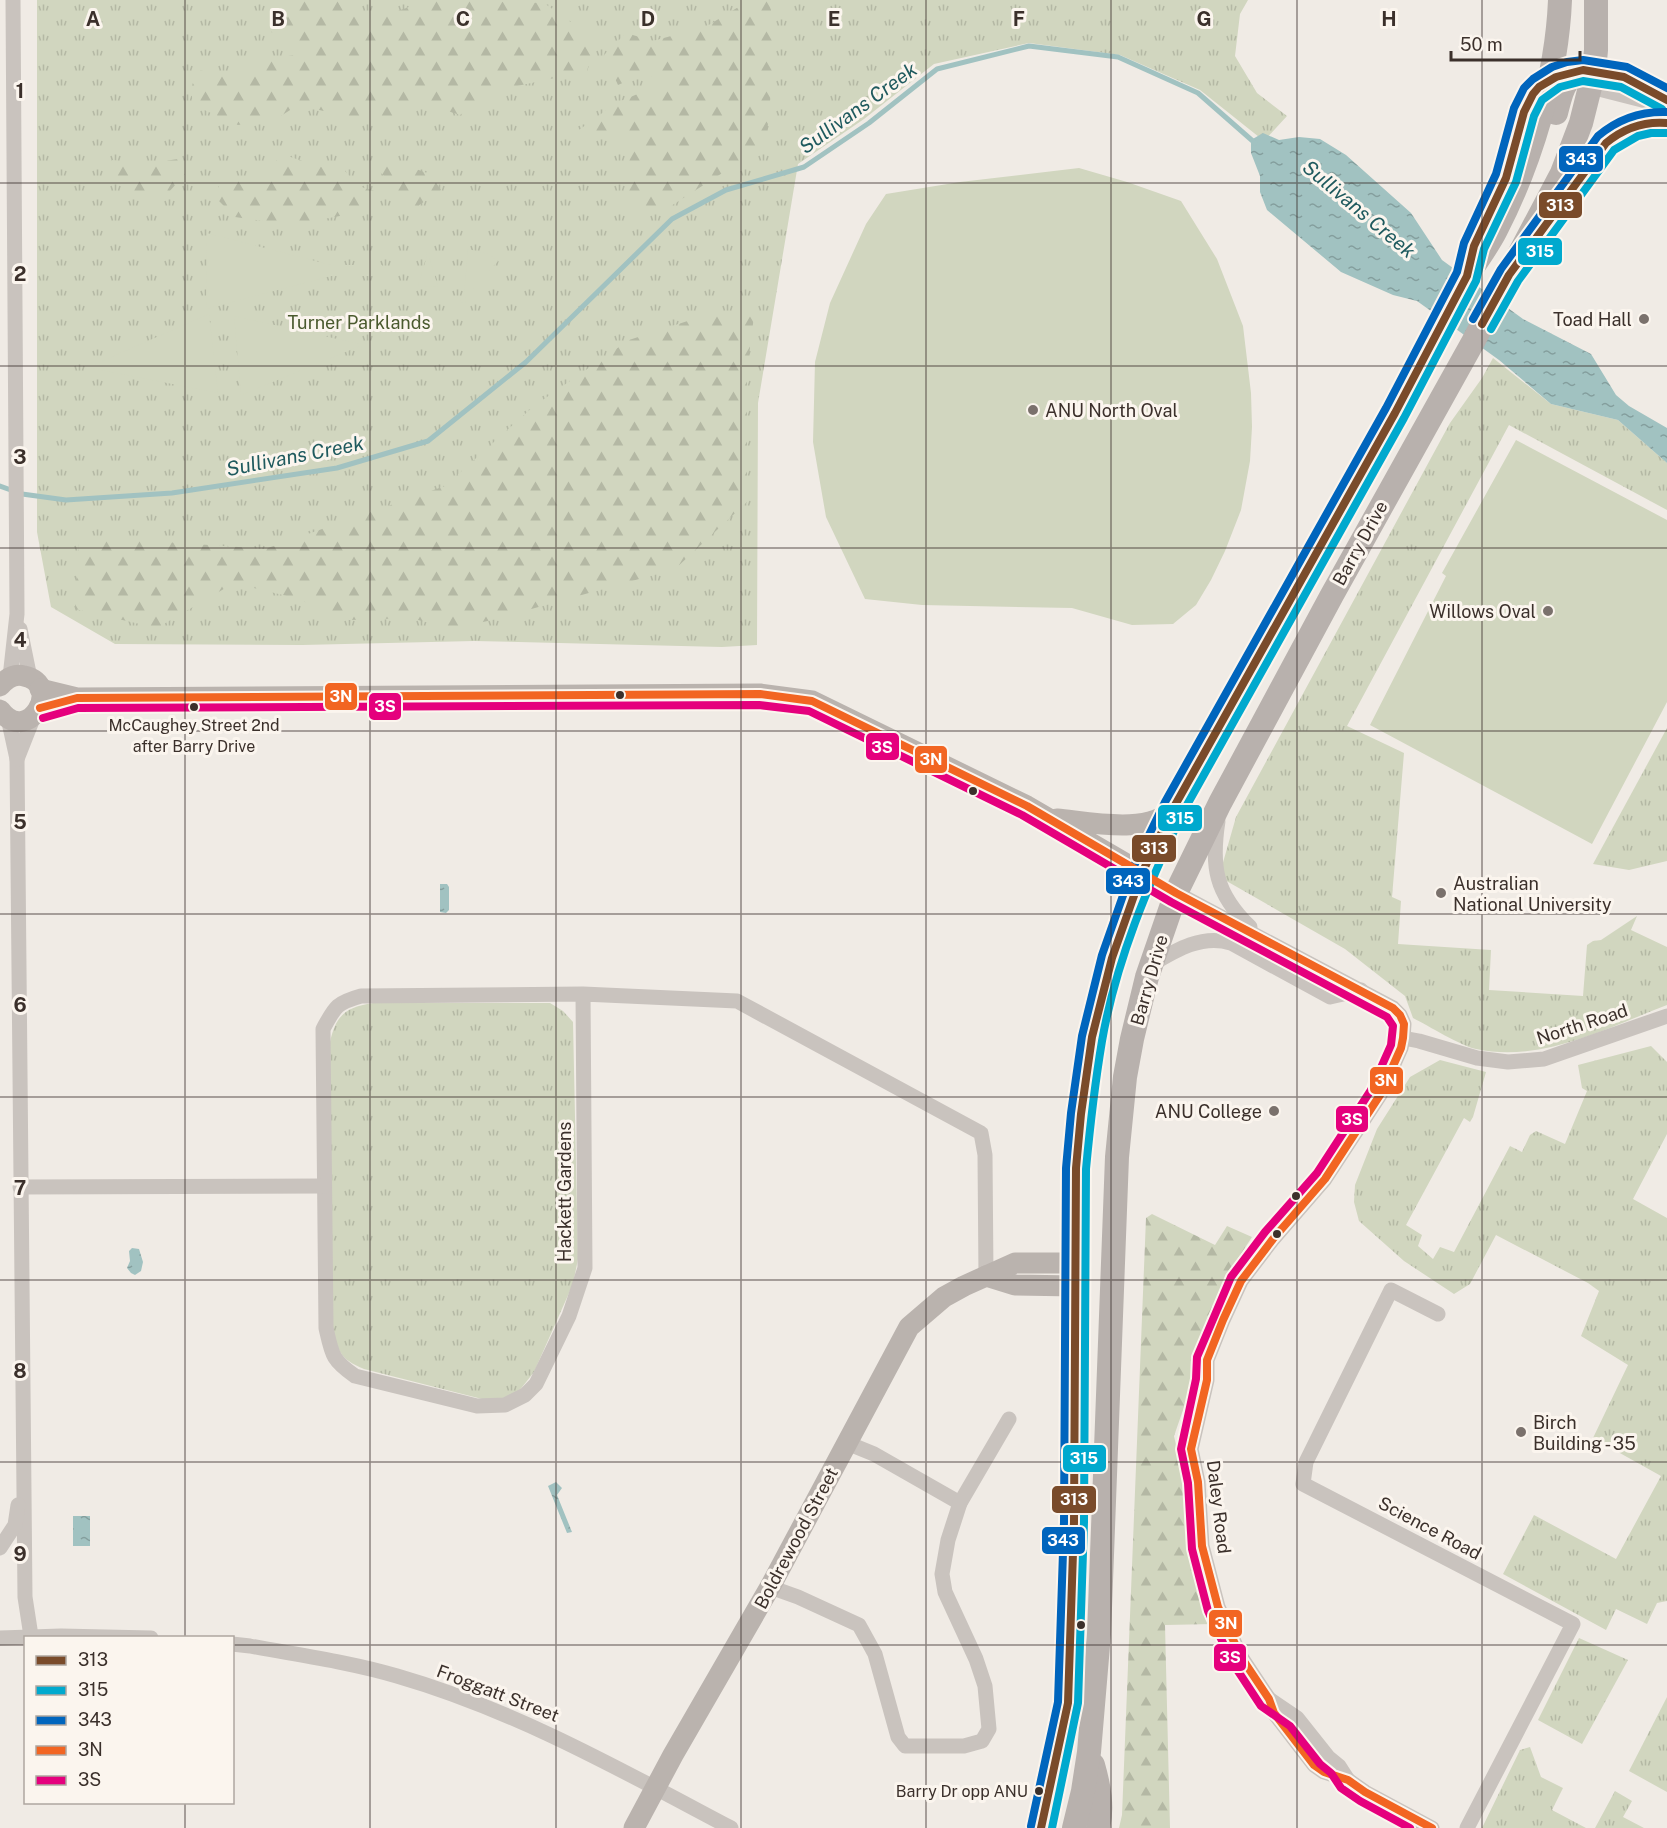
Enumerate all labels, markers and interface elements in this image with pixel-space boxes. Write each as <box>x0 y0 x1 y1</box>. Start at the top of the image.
text: A <box>86 7 100 31</box>
text: B <box>271 7 285 31</box>
text: C <box>456 7 470 31</box>
text: D <box>641 7 655 31</box>
text: E <box>828 7 840 31</box>
text: F <box>1013 7 1025 31</box>
text: G <box>1196 7 1212 31</box>
text: H <box>1381 7 1397 31</box>
scale bar <box>1451 24 1580 62</box>
text: 50 m <box>1460 34 1503 55</box>
water label: Sullivans Creek <box>794 57 922 159</box>
text: 1 <box>16 79 24 103</box>
line badge: 343 <box>1558 145 1604 173</box>
text: 343 <box>1565 150 1597 169</box>
water label: Sullivans Creek <box>1298 155 1420 263</box>
line badge: 313 <box>1538 191 1583 219</box>
text: 313 <box>1546 196 1574 215</box>
line badge: 315 <box>1517 237 1563 266</box>
text: 315 <box>1526 242 1554 261</box>
text: 2 <box>14 262 26 286</box>
place label: Toad Hall <box>1553 309 1632 330</box>
park label: Turner Parklands <box>287 312 431 333</box>
marker: Toad Hall <box>1637 312 1651 326</box>
place label: ANU North Oval <box>1045 400 1178 421</box>
marker: ANU North Oval <box>1026 403 1040 417</box>
water label: Sullivans Creek <box>224 431 366 481</box>
text: 3 <box>13 445 27 469</box>
street label: Barry Drive <box>1328 497 1392 589</box>
place label: Willows Oval <box>1429 601 1536 622</box>
marker: Willows Oval <box>1541 604 1555 618</box>
text: 4 <box>13 628 27 652</box>
line badge: 3N <box>324 682 358 711</box>
text: 3N <box>329 687 353 706</box>
unlabelled marker <box>614 689 626 701</box>
line badge: 3S <box>368 692 402 721</box>
text: 3S <box>374 697 396 716</box>
marker: McCaughey Street 2nd after Barry Drive <box>188 701 200 713</box>
place label: McCaughey Street 2nd after Barry Drive <box>108 716 280 756</box>
line badge: 3S <box>865 732 900 761</box>
text: 3S <box>871 738 893 757</box>
line badge: 3N <box>914 745 948 774</box>
text: 3N <box>919 750 943 769</box>
unlabelled marker <box>967 785 979 797</box>
line badge: 315 <box>1157 804 1203 832</box>
text: 315 <box>1166 809 1194 828</box>
text: 5 <box>13 810 27 834</box>
line badge: 313 <box>1131 834 1177 863</box>
text: 313 <box>1140 839 1168 858</box>
line badge: 343 <box>1105 867 1151 895</box>
text: 343 <box>1112 872 1144 891</box>
place label: Australian National University <box>1453 873 1612 915</box>
marker: Australian National University <box>1434 886 1448 900</box>
street label: Barry Drive <box>1126 932 1172 1028</box>
text: 6 <box>13 993 27 1017</box>
street label: North Road <box>1534 999 1630 1049</box>
line badge: 3N <box>1369 1066 1404 1095</box>
text: 3N <box>1374 1071 1398 1090</box>
place label: ANU College <box>1155 1101 1262 1122</box>
marker: ANU College <box>1267 1104 1281 1118</box>
line badge: 3S <box>1335 1105 1369 1133</box>
text: 3S <box>1341 1110 1363 1129</box>
street label: Hackett Gardens <box>554 1122 575 1262</box>
text: 7 <box>14 1176 26 1200</box>
unlabelled marker <box>1290 1190 1302 1202</box>
unlabelled marker <box>1271 1228 1283 1240</box>
text: 8 <box>13 1359 27 1383</box>
place label: Birch Building - 35 <box>1533 1412 1636 1454</box>
marker: Birch Building - 35 <box>1514 1425 1528 1439</box>
line badge: 315 <box>1062 1444 1107 1473</box>
text: 315 <box>1070 1449 1098 1468</box>
street label: Daley Road <box>1203 1459 1235 1555</box>
street label: Boldrewood Street <box>750 1464 842 1612</box>
line badge: 313 <box>1051 1485 1097 1514</box>
text: 313 <box>1060 1490 1088 1509</box>
street label: Science Road <box>1375 1492 1485 1564</box>
line badge: 343 <box>1041 1526 1086 1555</box>
text: 343 <box>1047 1531 1079 1550</box>
text: 9 <box>13 1542 27 1566</box>
line badge: 3N <box>1208 1609 1243 1638</box>
text: 3N <box>1214 1614 1238 1633</box>
unlabelled marker <box>1075 1619 1087 1631</box>
legend <box>24 1636 234 1804</box>
line badge: 3S <box>1213 1643 1247 1672</box>
text: 3S <box>1219 1648 1241 1667</box>
text: 313 <box>78 1649 108 1670</box>
street label: Froggatt Street <box>434 1660 562 1726</box>
text: 315 <box>78 1679 108 1700</box>
text: 343 <box>78 1709 112 1730</box>
text: 3N <box>78 1739 103 1760</box>
text: 3S <box>78 1769 101 1790</box>
place label: Barry Dr opp ANU <box>896 1782 1028 1801</box>
marker: Barry Dr opp ANU <box>1033 1785 1045 1797</box>

